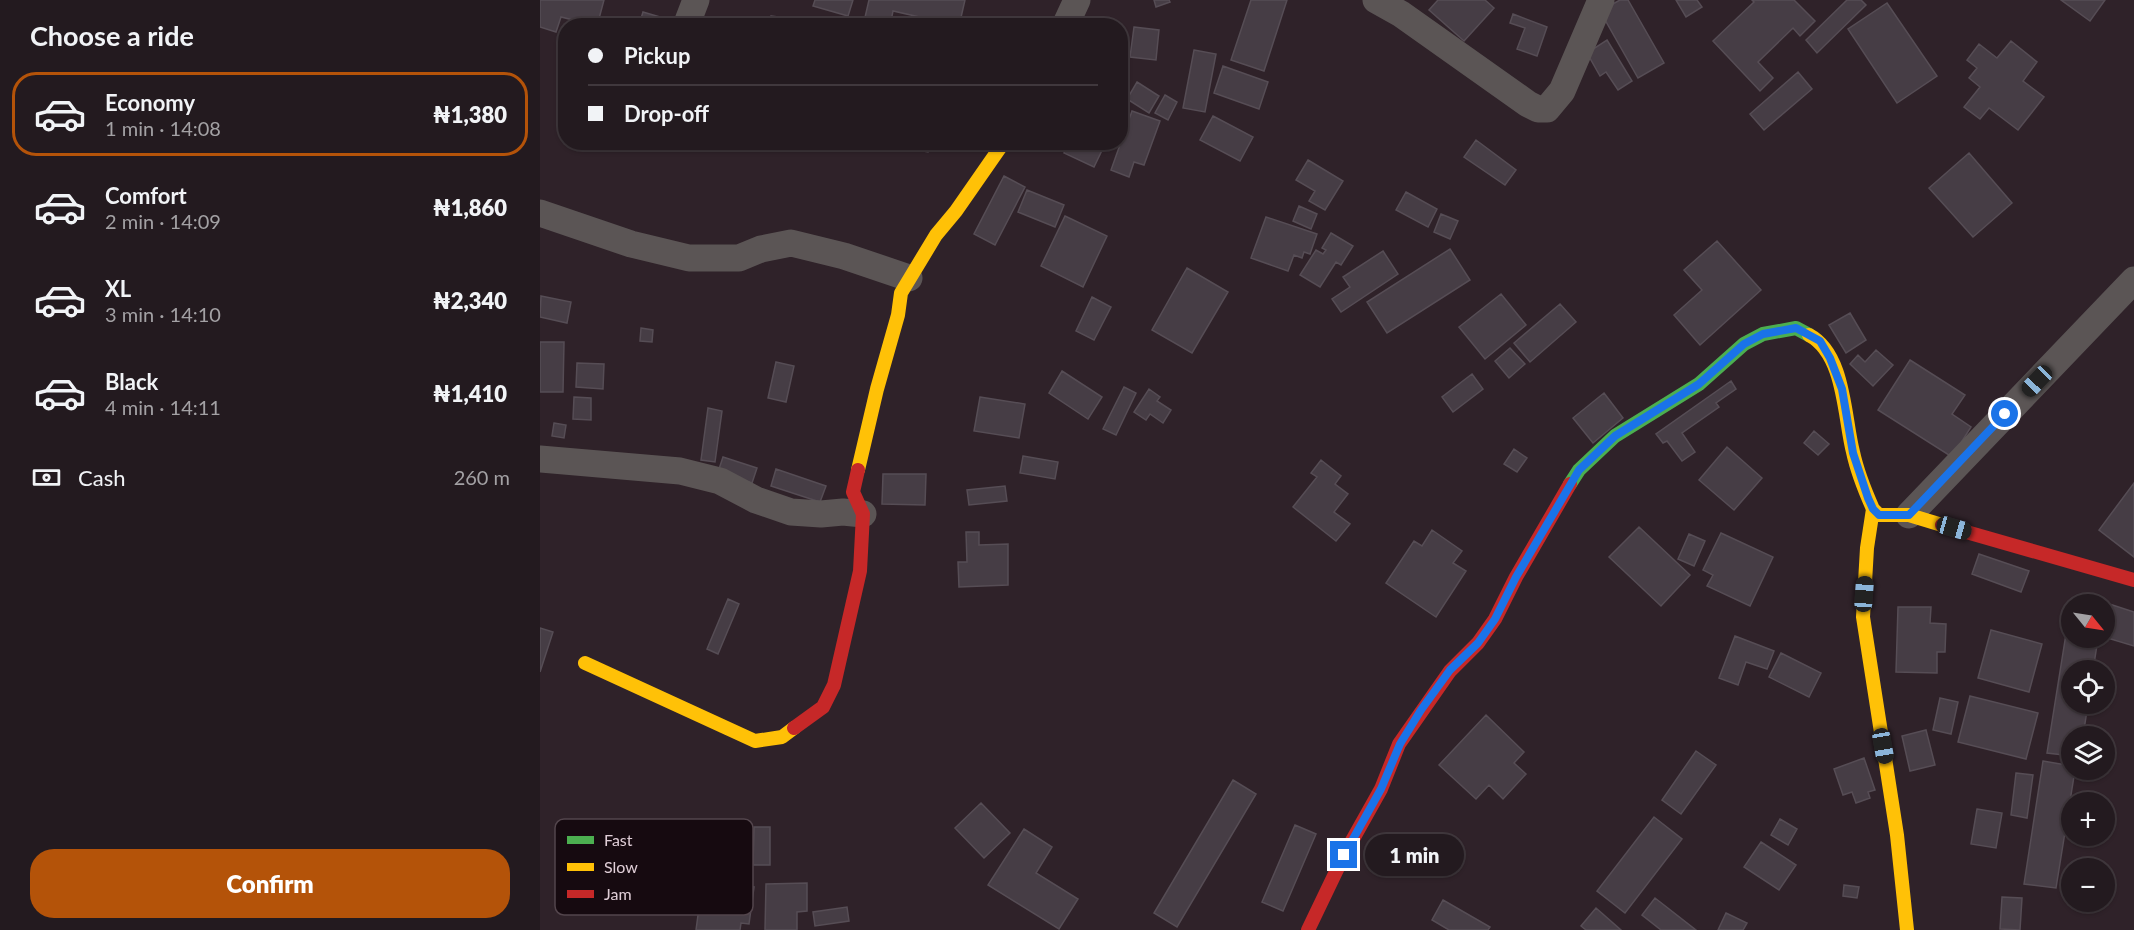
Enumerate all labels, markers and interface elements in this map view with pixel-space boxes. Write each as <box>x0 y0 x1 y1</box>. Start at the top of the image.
text: Choose a ride <box>30 19 194 52</box>
text: Pickup <box>624 42 690 69</box>
icon: car <box>33 87 87 141</box>
text: Economy <box>105 89 195 116</box>
text: Drop-off <box>624 100 709 127</box>
text: ₦1,380 <box>433 101 507 128</box>
text: 1 min · 14:08 <box>105 116 221 140</box>
icon: car <box>33 180 87 234</box>
text: Comfort <box>105 182 187 209</box>
text: ₦1,860 <box>433 194 507 221</box>
text: 2 min · 14:09 <box>105 209 221 233</box>
icon: car <box>33 273 87 327</box>
text: XL <box>105 275 131 302</box>
text: ₦2,340 <box>433 287 507 314</box>
text: 3 min · 14:10 <box>105 302 221 326</box>
car <box>2018 362 2056 400</box>
icon: car <box>33 366 87 420</box>
text: Black <box>105 368 158 395</box>
text: ₦1,410 <box>433 380 507 407</box>
text: 4 min · 14:11 <box>105 395 221 419</box>
route start <box>1991 400 2018 427</box>
icon: cash <box>30 461 63 494</box>
text: Cash <box>78 464 125 491</box>
text: 260 m <box>454 465 510 489</box>
car <box>1934 514 1974 542</box>
car <box>1854 575 1874 613</box>
north arrow <box>2061 594 2115 648</box>
map controls <box>2061 594 2115 912</box>
button: locate <box>2061 660 2115 714</box>
button: layers <box>2061 726 2115 780</box>
car <box>1871 727 1895 765</box>
button: + <box>2061 792 2115 846</box>
legend <box>555 819 753 915</box>
text: Fast <box>604 830 633 849</box>
callout: 1 min <box>1365 834 1464 876</box>
route end <box>1330 841 1357 868</box>
text: 1 min <box>1390 843 1439 867</box>
button: Confirm <box>30 849 510 918</box>
text: Slow <box>604 857 638 876</box>
button: − <box>2061 858 2115 912</box>
text: Jam <box>604 884 632 903</box>

